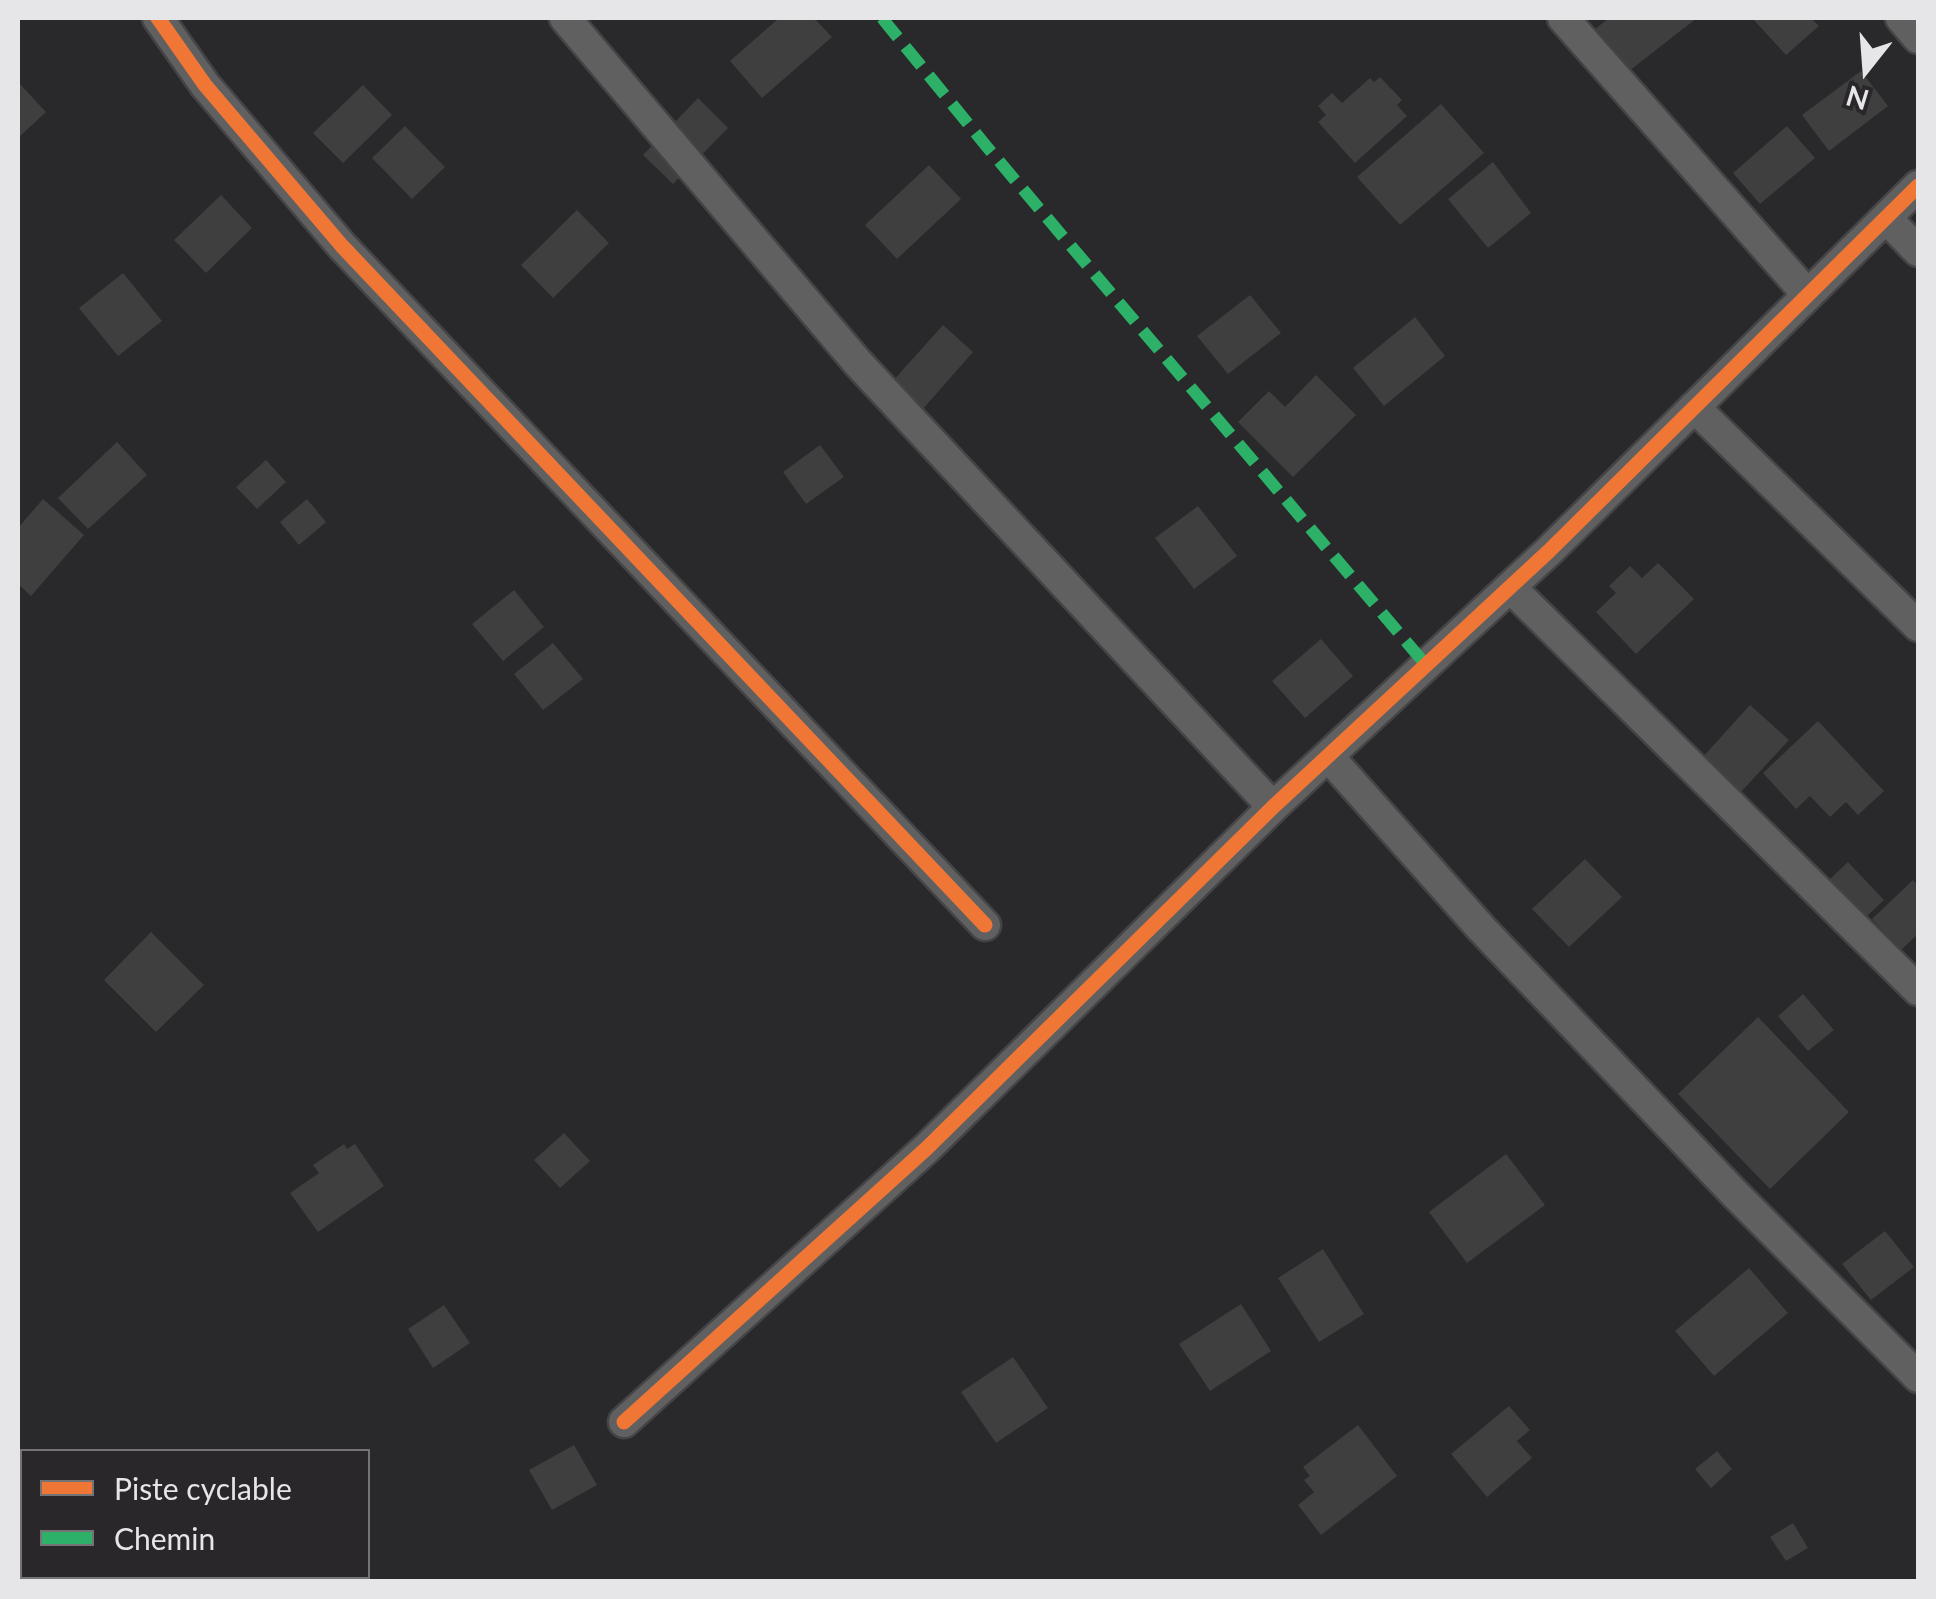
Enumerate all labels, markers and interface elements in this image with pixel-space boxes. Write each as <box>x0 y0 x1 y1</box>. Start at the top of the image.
north arrow <box>1816 20 1916 120</box>
text: N <box>1842 79 1873 118</box>
legend <box>20 1449 370 1579</box>
text: Piste cyclable <box>114 1470 292 1506</box>
text: Chemin <box>114 1520 215 1556</box>

